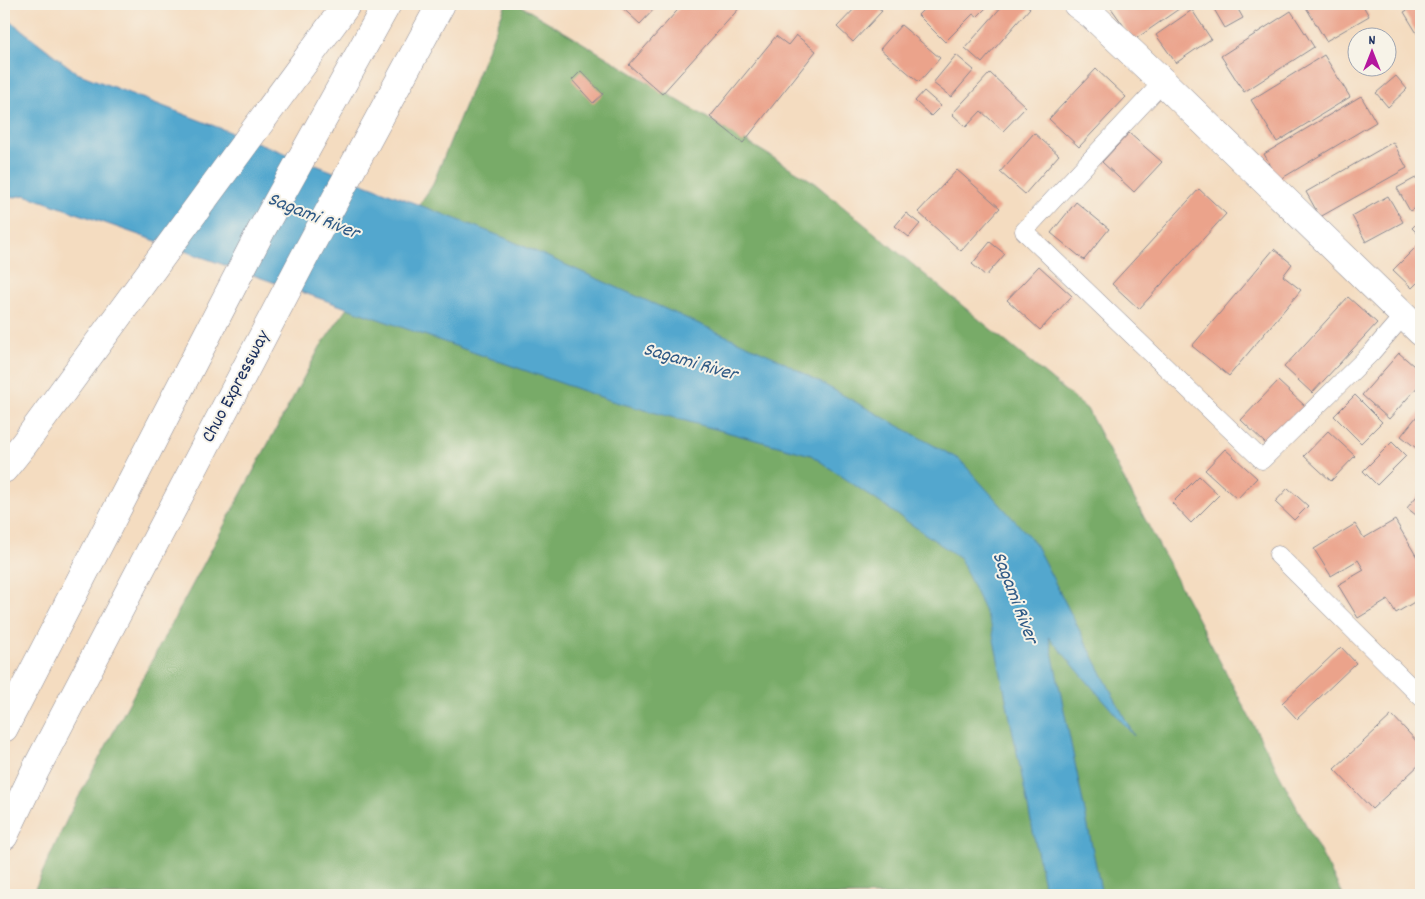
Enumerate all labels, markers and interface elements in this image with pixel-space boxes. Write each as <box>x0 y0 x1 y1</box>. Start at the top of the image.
north arrow <box>1348 28 1398 78</box>
text: N <box>1369 31 1376 51</box>
water label: Sagami River <box>263 186 365 249</box>
street label: Chuo Expressway <box>196 326 278 448</box>
water label: Sagami River <box>640 336 743 390</box>
water label: Sagami River <box>984 548 1045 650</box>

